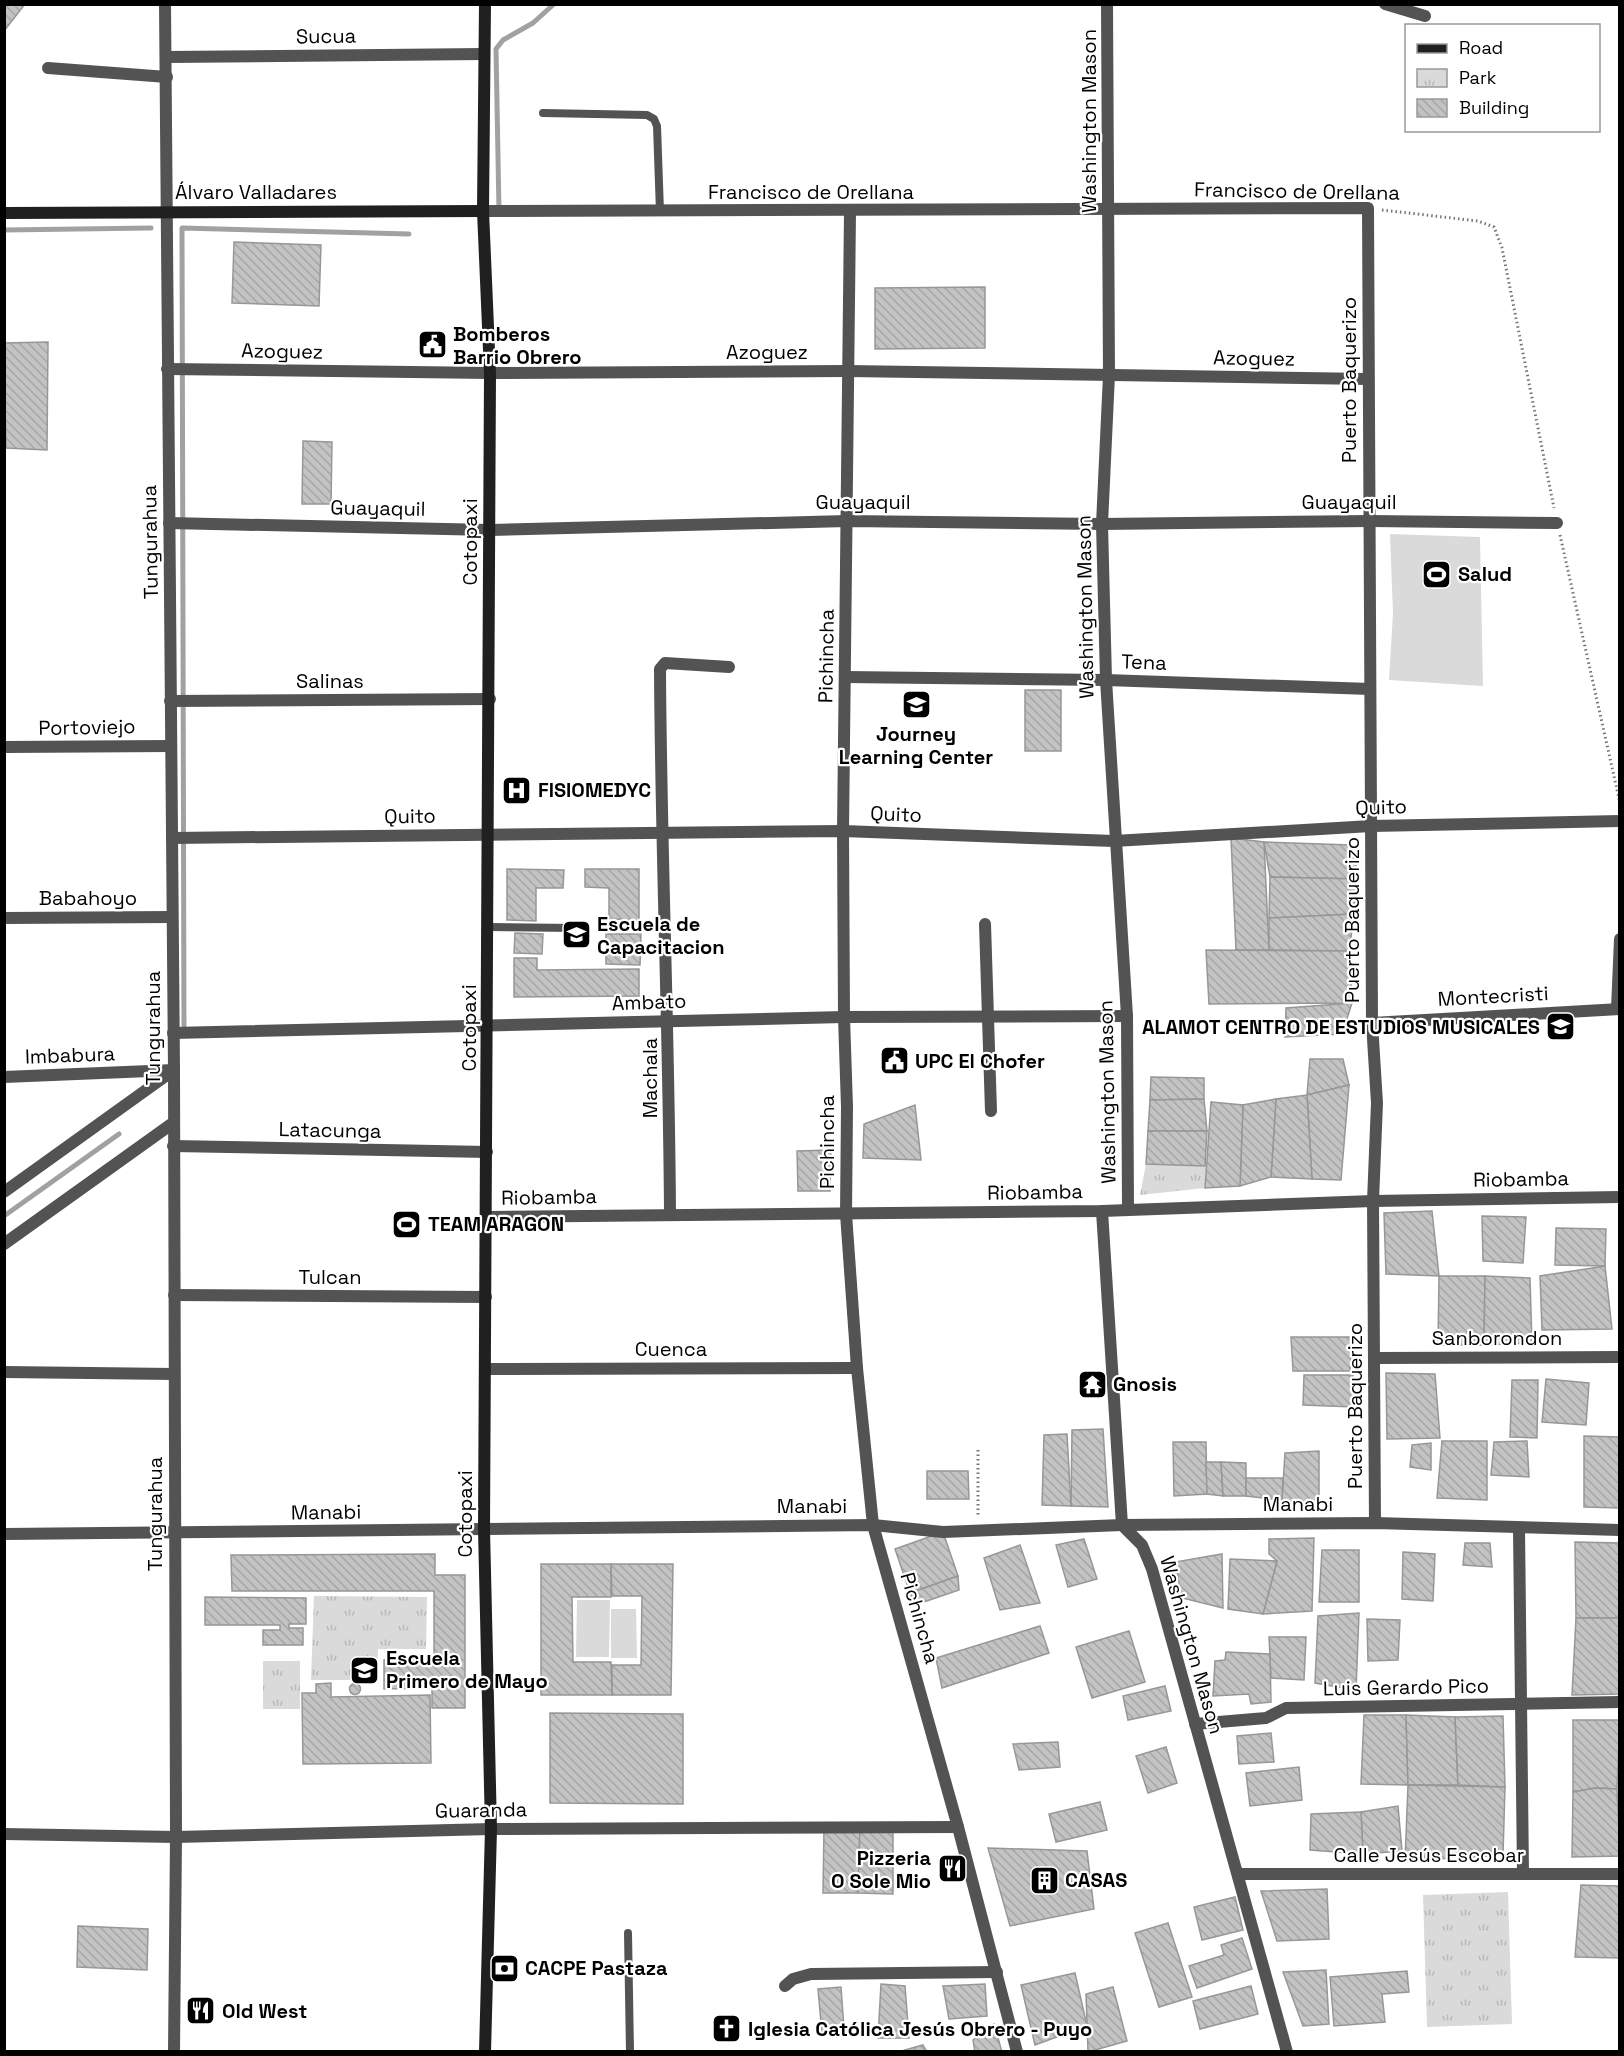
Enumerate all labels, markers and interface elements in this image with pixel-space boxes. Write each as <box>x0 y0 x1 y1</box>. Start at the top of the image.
street label: Sucua <box>296 22 356 50</box>
legend <box>1405 24 1600 132</box>
street label: Washington Mason <box>1076 29 1102 213</box>
text: Road <box>1459 36 1503 59</box>
text: Park <box>1459 66 1497 89</box>
text: Building <box>1459 96 1529 119</box>
street label: Francisco de Orellana <box>1194 176 1400 206</box>
street label: Álvaro Valladares <box>175 179 337 205</box>
street label: Francisco de Orellana <box>708 179 914 205</box>
street label: Puerto Baquerizo <box>1336 297 1362 463</box>
place label: Bomberos Barrio Obrero <box>453 321 582 370</box>
public building icon: Bomberos Barrio Obrero <box>416 329 448 361</box>
street label: Azoguez <box>241 337 323 365</box>
street label: Azoguez <box>726 339 808 365</box>
street label: Azoguez <box>1213 344 1295 372</box>
street label: Tungurahua <box>136 485 164 599</box>
street label: Guayaquil <box>815 489 911 515</box>
street label: Guayaquil <box>1301 489 1397 515</box>
street label: Guayaquil <box>330 494 426 522</box>
street label: Cotopaxi <box>457 498 483 586</box>
street label: Washington Mason <box>1070 515 1100 699</box>
sports icon: Salud <box>1421 558 1453 590</box>
place label: Salud <box>1458 561 1512 587</box>
street label: Pichincha <box>812 609 840 703</box>
street label: Tena <box>1121 648 1167 676</box>
street label: Salinas <box>296 668 364 694</box>
school or university icon: Journey Learning Center <box>900 688 932 720</box>
street label: Portoviejo <box>38 713 136 741</box>
place label: Journey Learning Center <box>839 721 993 770</box>
hospital icon: FISIOMEDYC <box>501 774 533 806</box>
place label: FISIOMEDYC <box>538 777 651 803</box>
street label: Quito <box>1355 793 1407 821</box>
street label: Quito <box>870 800 922 828</box>
street label: Quito <box>384 803 436 829</box>
street label: Puerto Baquerizo <box>1339 837 1365 1003</box>
street label: Babahoyo <box>39 885 137 911</box>
place label: Escuela de Capacitacion <box>597 911 725 960</box>
school or university icon: Escuela de Capacitacion <box>560 919 592 951</box>
street label: Tungurahua <box>140 971 166 1085</box>
street label: Montecristi <box>1437 980 1549 1012</box>
street label: Cotopaxi <box>456 984 482 1072</box>
street label: Ambato <box>611 988 687 1016</box>
street label: Washington Mason <box>1092 1000 1122 1184</box>
school or university icon: ALAMOT CENTRO DE ESTUDIOS MUSICALES <box>1545 1011 1577 1043</box>
place label: ALAMOT CENTRO DE ESTUDIOS MUSICALES <box>1142 1014 1540 1040</box>
street label: Machala <box>637 1038 663 1118</box>
street label: Imbabura <box>24 1040 116 1070</box>
public building icon: UPC El Chofer <box>878 1045 910 1077</box>
place label: UPC El Chofer <box>915 1048 1045 1074</box>
street label: Pichincha <box>814 1095 840 1189</box>
street label: Latacunga <box>278 1116 382 1144</box>
street label: Riobamba <box>1473 1165 1569 1193</box>
street label: Riobamba <box>987 1178 1083 1206</box>
street label: Riobamba <box>501 1183 597 1211</box>
sports icon: TEAM ARAGON <box>391 1208 423 1240</box>
place label: TEAM ARAGON <box>428 1211 564 1237</box>
street label: Tulcan <box>298 1264 362 1290</box>
street label: Puerto Baquerizo <box>1342 1323 1368 1489</box>
street label: Sanborondon <box>1432 1325 1562 1351</box>
street label: Cuenca <box>635 1336 707 1362</box>
temple icon: Gnosis <box>1076 1368 1108 1400</box>
place label: Gnosis <box>1113 1371 1177 1397</box>
street label: Tungurahua <box>142 1457 168 1571</box>
street label: Cotopaxi <box>452 1470 478 1558</box>
street label: Manabi <box>1263 1491 1333 1517</box>
street label: Manabi <box>777 1493 847 1519</box>
street label: Manabi <box>291 1498 361 1526</box>
street label: Washington Mason <box>1154 1553 1230 1737</box>
street label: Pichincha <box>895 1569 945 1667</box>
place label: Escuela Primero de Mayo <box>386 1645 548 1694</box>
school or university icon: Escuela Primero de Mayo <box>349 1654 381 1686</box>
street label: Luis Gerardo Pico <box>1323 1673 1489 1701</box>
street label: Guaranda <box>435 1796 527 1824</box>
street label: Calle Jesús Escobar <box>1334 1842 1524 1868</box>
place label: Pizzeria O Sole Mio <box>831 1845 931 1894</box>
restaurant icon: Pizzeria O Sole Mio <box>936 1853 968 1885</box>
building icon: CASAS <box>1028 1864 1060 1896</box>
place label: CASAS <box>1065 1867 1127 1893</box>
bank icon: CACPE Pastaza <box>488 1952 520 1984</box>
place label: CACPE Pastaza <box>525 1955 668 1981</box>
restaurant icon: Old West <box>185 1995 217 2027</box>
place label: Old West <box>222 1998 307 2024</box>
church icon: Iglesia Católica Jesús Obrero - Puyo <box>711 2013 743 2045</box>
place label: Iglesia Católica Jesús Obrero - Puyo <box>748 2016 1092 2042</box>

